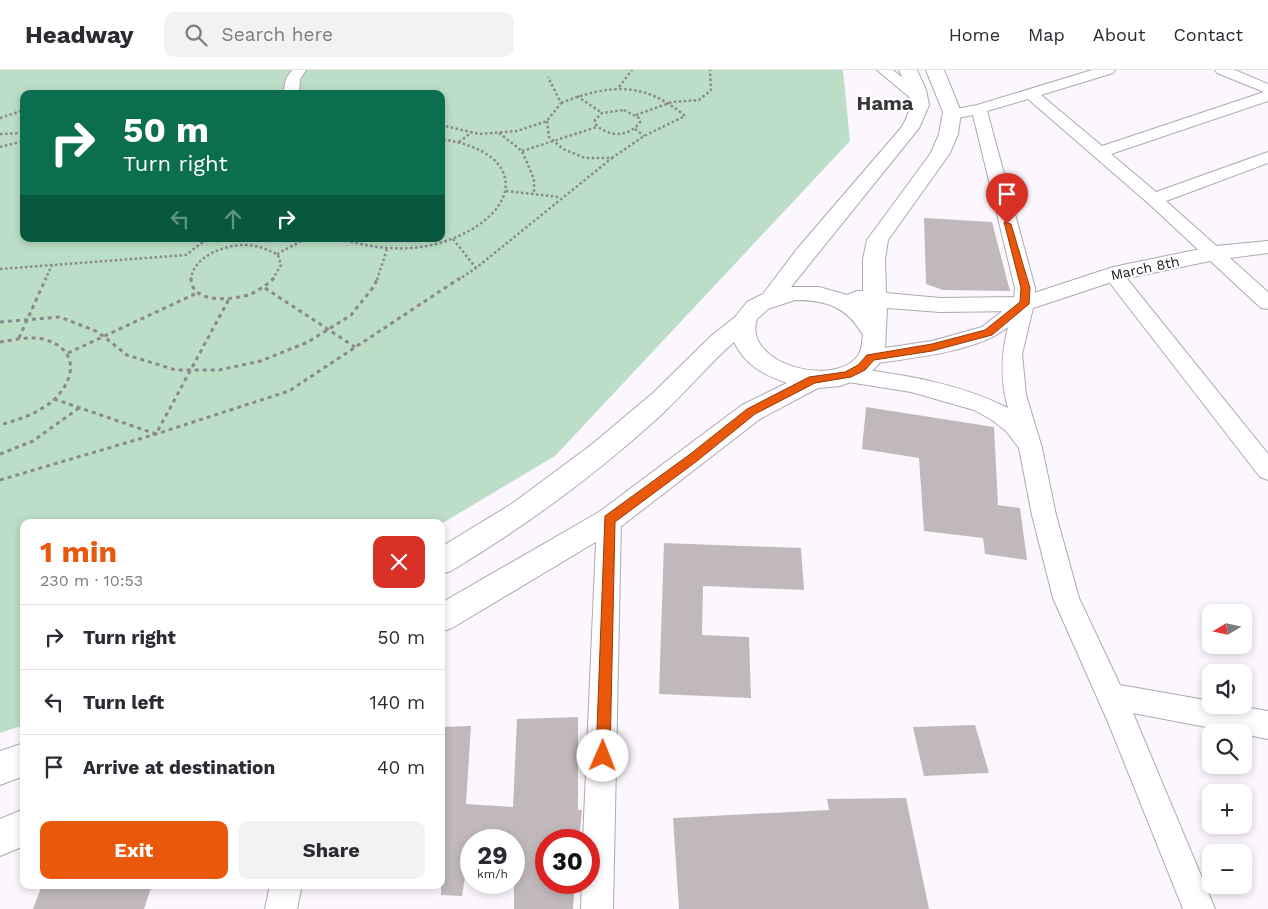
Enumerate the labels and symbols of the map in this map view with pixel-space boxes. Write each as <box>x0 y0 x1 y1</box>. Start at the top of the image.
district label: Hama <box>857 91 914 115</box>
pin <box>986 173 1028 224</box>
street label: March 8th <box>1109 253 1181 283</box>
north arrow <box>1202 604 1252 654</box>
position arrow <box>576 729 628 781</box>
speed limit sign: 30 <box>535 829 600 894</box>

